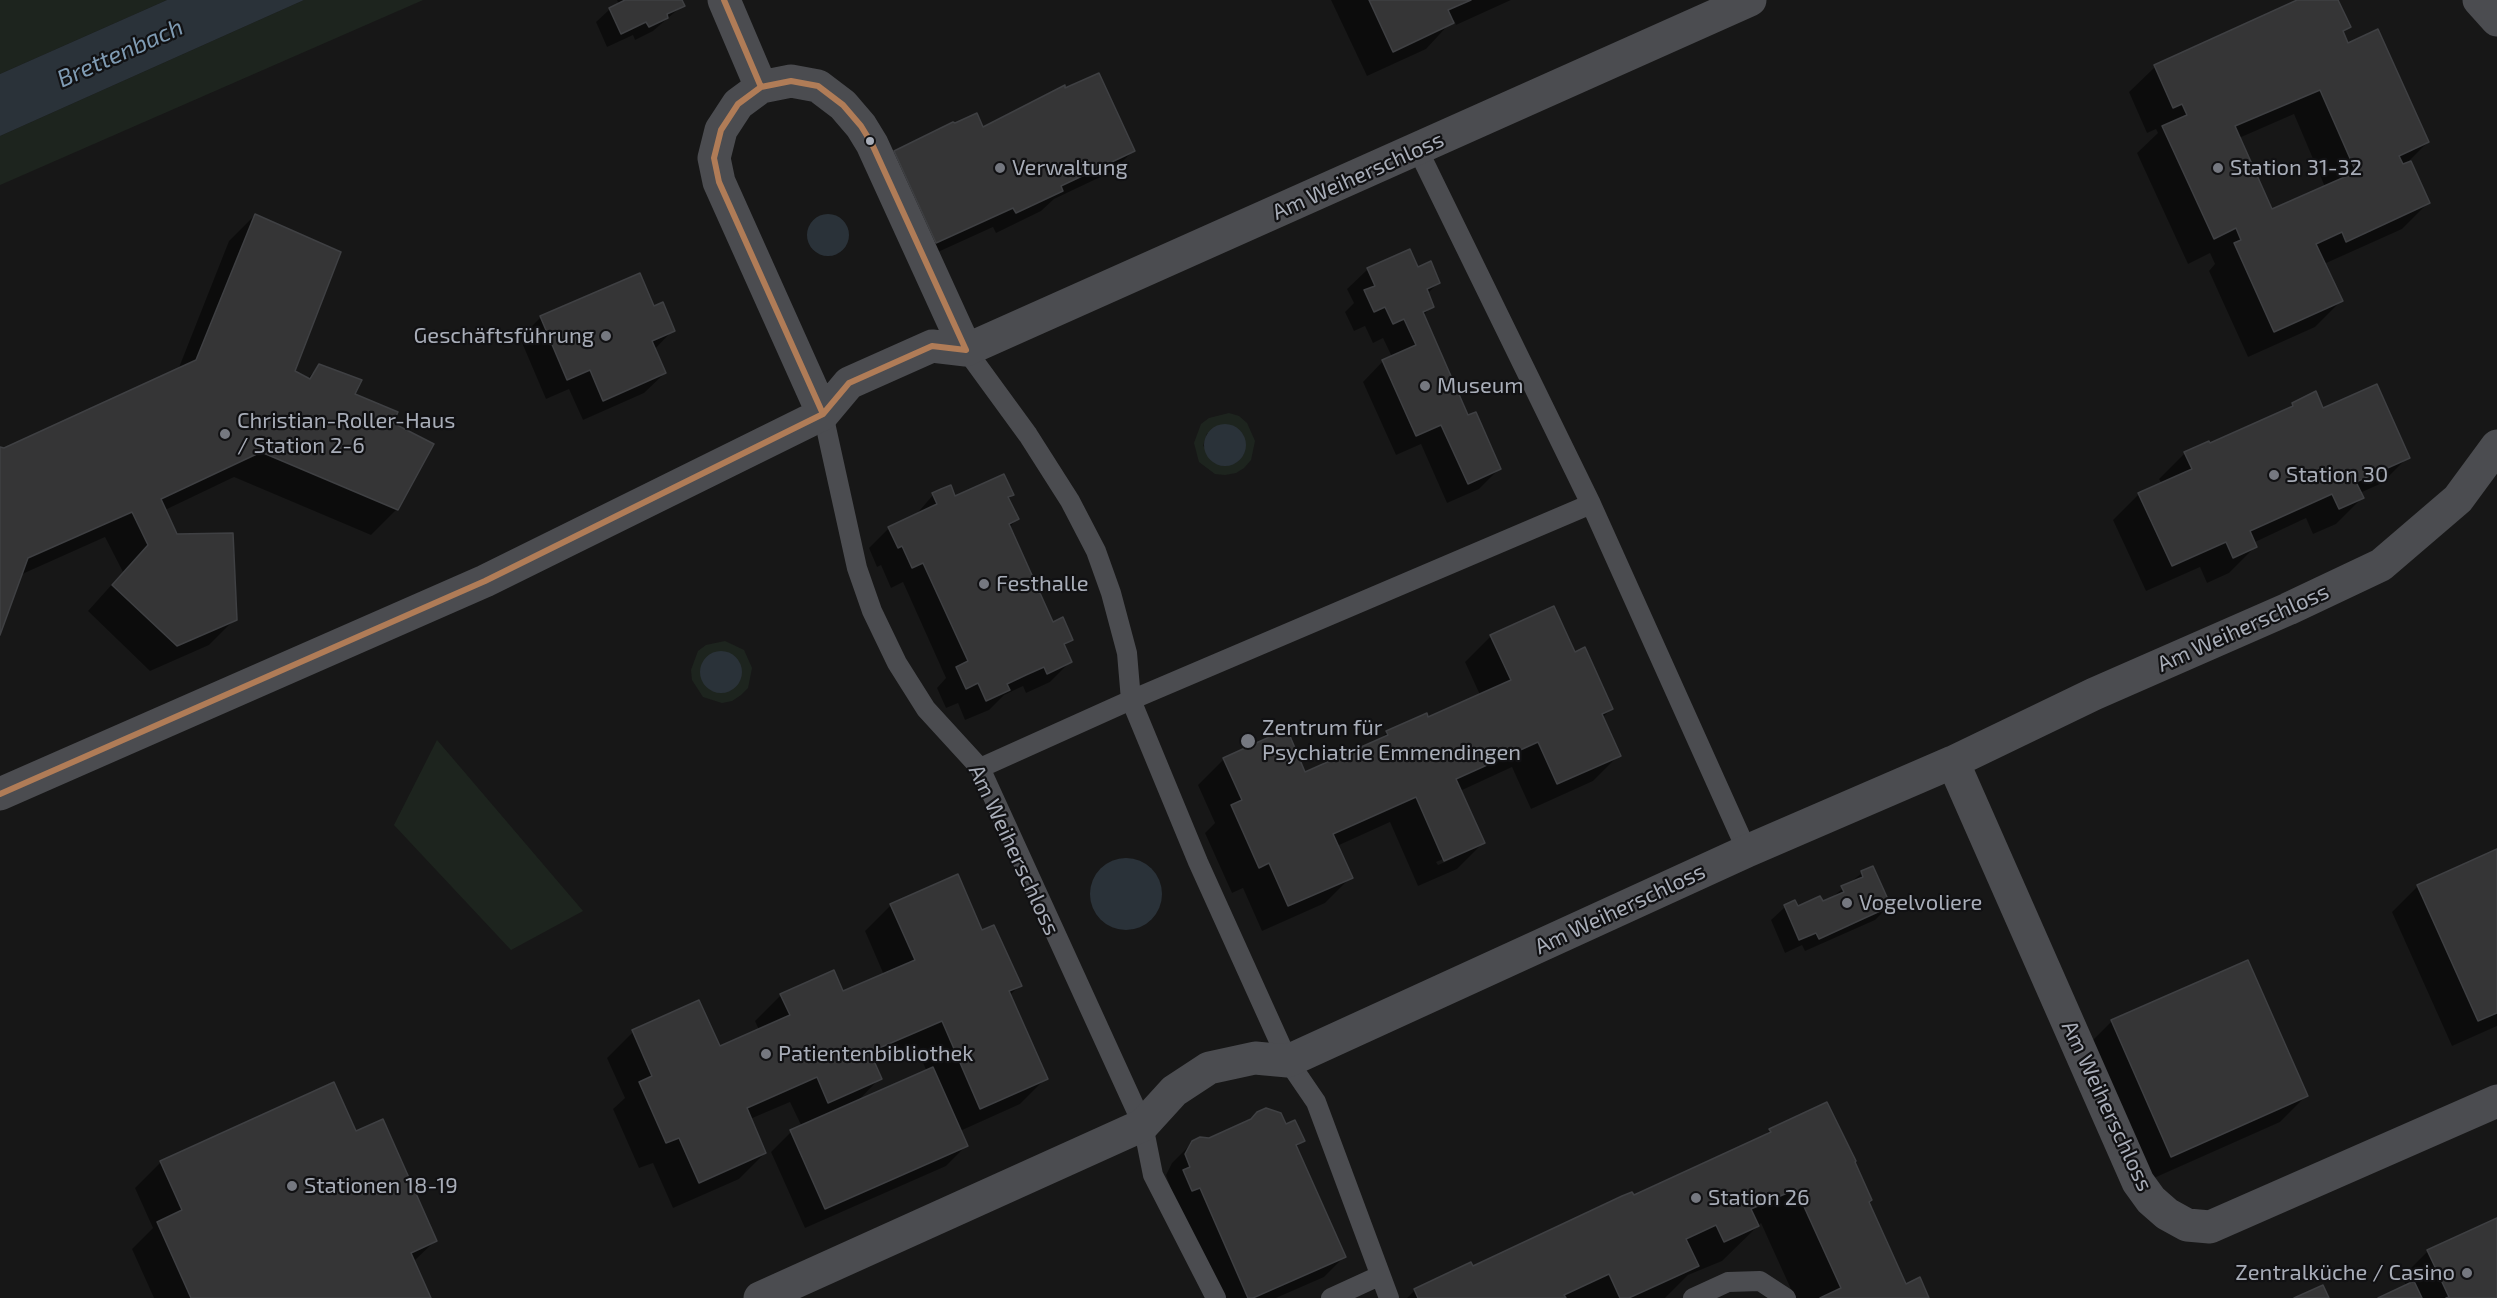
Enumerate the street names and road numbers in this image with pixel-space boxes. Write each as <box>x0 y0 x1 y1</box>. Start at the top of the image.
street label: Am Weiherschloss <box>1268 126 1448 226</box>
street label: Am Weiherschloss <box>2153 578 2333 678</box>
street label: Am Weiherschloss <box>963 761 1065 939</box>
street label: Am Weiherschloss <box>1531 858 1709 960</box>
street label: Am Weiherschloss <box>2056 1017 2158 1195</box>

